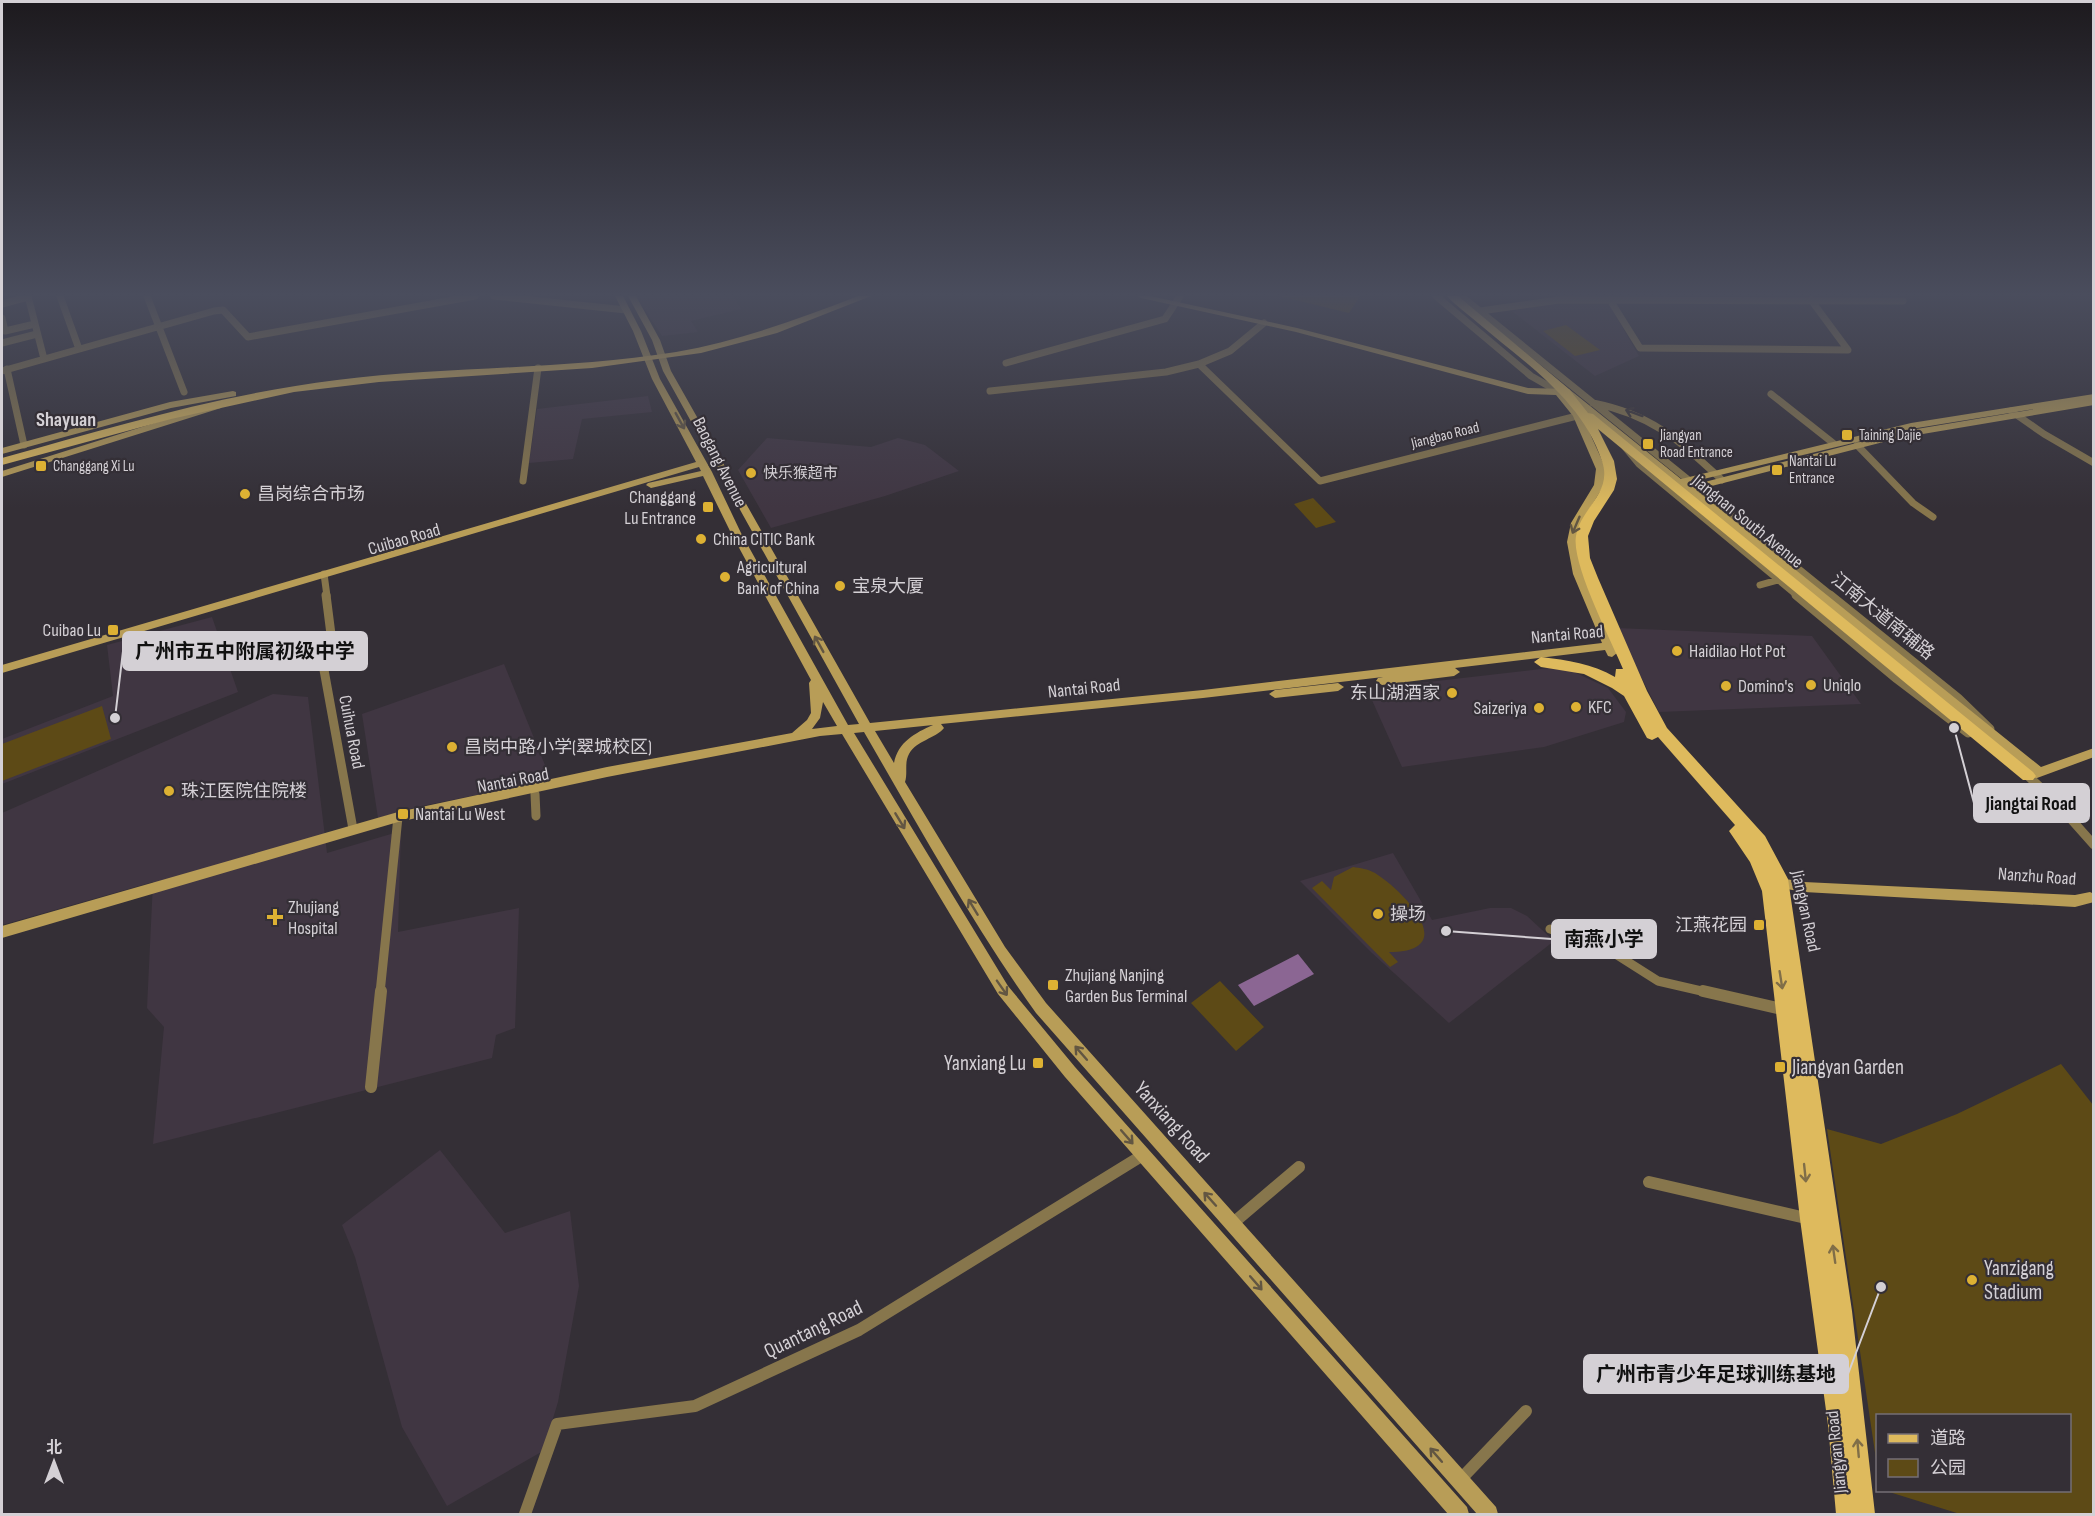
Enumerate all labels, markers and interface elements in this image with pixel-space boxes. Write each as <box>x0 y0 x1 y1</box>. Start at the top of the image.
one-way arrow <box>1625 407 1644 418</box>
district label: Shayuan <box>36 408 96 432</box>
one-way arrow <box>674 412 686 429</box>
street label: Baogang Avenue <box>688 414 751 511</box>
street label: Jiangbao Road <box>1408 418 1481 453</box>
place label: Jiangyan Road Entrance <box>1659 426 1733 462</box>
place label: Taining Dajie <box>1859 426 1921 445</box>
marker: Taining Dajie <box>1840 428 1854 442</box>
marker: Jiangyan Road Entrance <box>1641 437 1655 451</box>
place label: Nantai Lu Entrance <box>1789 452 1836 488</box>
place label: Changgang Xi Lu <box>53 457 135 476</box>
marker: Changgang Xi Lu <box>34 459 48 473</box>
marker: Nantai Lu Entrance <box>1770 463 1784 477</box>
place label: 快乐猴超市 <box>763 464 838 483</box>
marker: 快乐猴超市 <box>744 466 758 480</box>
street label: Jiangnan South Avenue <box>1687 470 1807 573</box>
place label: 昌岗综合市场 <box>257 484 365 505</box>
marker: 昌岗综合市场 <box>238 487 252 501</box>
place label: Changgang Lu Entrance <box>624 487 696 529</box>
marker: Changgang Lu Entrance <box>701 500 715 514</box>
one-way arrow <box>1570 516 1581 534</box>
street label: Cuibao Road <box>366 519 443 560</box>
place label: China CITIC Bank <box>713 529 815 550</box>
marker: China CITIC Bank <box>694 532 708 546</box>
place label: Agricultural Bank of China <box>736 557 819 599</box>
street label: 江南大道南辅路 <box>1827 569 1938 664</box>
marker: Agricultural Bank of China <box>718 570 732 584</box>
place label: 宝泉大厦 <box>852 576 924 597</box>
marker: 宝泉大厦 <box>833 579 847 593</box>
place label: Cuibao Lu <box>43 620 101 641</box>
street label: Nantai Road <box>1530 621 1604 648</box>
marker: Cuibao Lu <box>106 623 120 637</box>
callout: 广州市五中附属初级中学 <box>123 632 367 670</box>
one-way arrow <box>813 636 825 653</box>
text: 广州市五中附属初级中学 <box>135 640 355 664</box>
place label: Haidilao Hot Pot <box>1689 641 1786 662</box>
marker: Haidilao Hot Pot <box>1670 644 1684 658</box>
street label: Nantai Road <box>1047 674 1121 703</box>
place label: Uniqlo <box>1823 675 1861 696</box>
place label: Domino's <box>1738 676 1794 697</box>
marker: Uniqlo <box>1804 678 1818 692</box>
marker: Domino's <box>1719 679 1733 693</box>
place label: 东山湖酒家 <box>1350 683 1440 704</box>
marker: 东山湖酒家 <box>1445 686 1459 700</box>
street label: Cuihua Road <box>334 694 369 771</box>
place label: KFC <box>1588 697 1612 718</box>
place label: Saizeriya <box>1473 698 1527 719</box>
marker: KFC <box>1569 700 1583 714</box>
marker: Saizeriya <box>1532 701 1546 715</box>
place label: 昌岗中路小学(翠城校区) <box>464 737 652 758</box>
marker: 昌岗中路小学(翠城校区) <box>445 740 459 754</box>
street label: Nantai Road <box>476 763 551 798</box>
place label: 珠江医院住院楼 <box>181 781 307 802</box>
marker: 珠江医院住院楼 <box>162 784 176 798</box>
callout: Jiangtai Road <box>1974 784 2089 822</box>
text: Jiangtai Road <box>1984 792 2077 816</box>
place label: Nantai Lu West <box>415 804 506 825</box>
marker: Nantai Lu West <box>396 807 410 821</box>
one-way arrow <box>895 812 907 829</box>
street label: Nanzhu Road <box>1997 863 2077 890</box>
street label: Jiangyan Road <box>1786 867 1824 954</box>
place label: Zhujiang Hospital <box>288 897 339 939</box>
one-way arrow <box>967 899 979 916</box>
place label: 操场 <box>1390 904 1426 925</box>
marker: 操场 <box>1371 907 1385 921</box>
marker: Zhujiang Hospital <box>266 908 284 926</box>
place label: 江燕花园 <box>1675 915 1747 936</box>
marker: 江燕花园 <box>1752 918 1766 932</box>
callout: 南燕小学 <box>1552 920 1656 958</box>
text: 南燕小学 <box>1564 928 1644 952</box>
place label: Zhujiang Nanjing Garden Bus Terminal <box>1065 965 1187 1007</box>
one-way arrow <box>1776 969 1787 989</box>
marker: Zhujiang Nanjing Garden Bus Terminal <box>1046 978 1060 992</box>
one-way arrow <box>996 979 1008 996</box>
one-way arrow <box>1074 1046 1088 1061</box>
place label: Yanxiang Lu <box>944 1051 1026 1076</box>
place label: Jiangyan Garden <box>1791 1055 1904 1080</box>
marker: Yanxiang Lu <box>1031 1056 1045 1070</box>
marker: Jiangyan Garden <box>1773 1060 1787 1074</box>
street label: Yanxiang Road <box>1129 1077 1215 1168</box>
one-way arrow <box>1120 1129 1134 1144</box>
one-way arrow <box>1800 1163 1811 1183</box>
one-way arrow <box>1203 1192 1217 1207</box>
one-way arrow <box>1829 1245 1840 1264</box>
place label: Yanzigang Stadium <box>1984 1256 2054 1305</box>
marker: Yanzigang Stadium <box>1965 1273 1979 1287</box>
one-way arrow <box>1249 1275 1263 1290</box>
street label: Quantang Road <box>760 1295 867 1364</box>
callout: 广州市青少年足球训练基地 <box>1584 1355 1848 1393</box>
text: 广州市青少年足球训练基地 <box>1596 1363 1836 1387</box>
street label: Jiangyan Road <box>1822 1410 1851 1495</box>
legend <box>1876 1414 2071 1492</box>
text: 道路 <box>1930 1428 1966 1449</box>
north arrow <box>24 1432 84 1492</box>
one-way arrow <box>1852 1438 1863 1458</box>
text: 北 <box>46 1439 62 1458</box>
one-way arrow <box>1429 1448 1443 1463</box>
text: 公园 <box>1930 1458 1966 1479</box>

